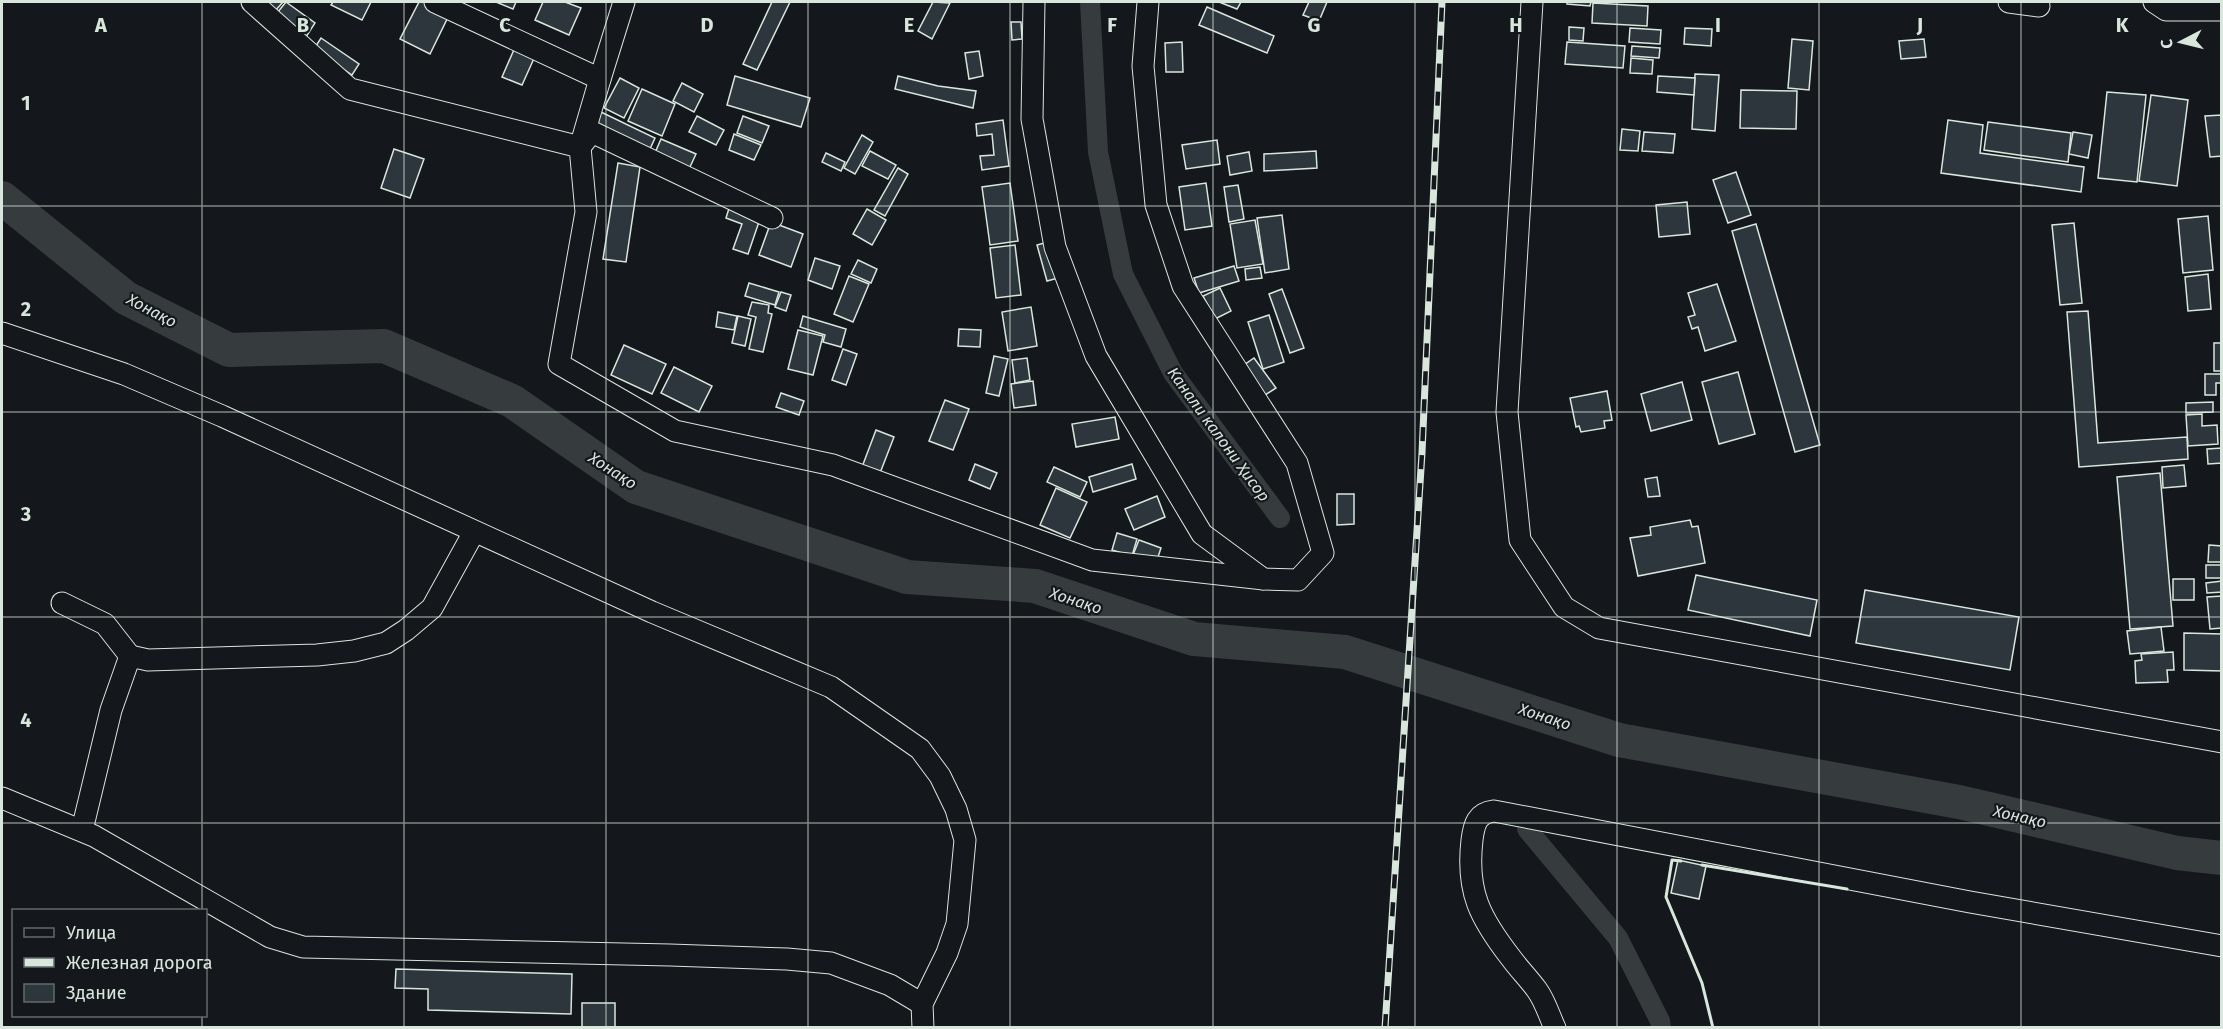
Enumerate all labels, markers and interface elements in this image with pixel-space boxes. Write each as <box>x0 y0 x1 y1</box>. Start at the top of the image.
north arrow <box>2151 12 2211 72</box>
text: A <box>94 13 108 37</box>
text: B <box>297 13 309 37</box>
text: C <box>499 13 511 37</box>
text: D <box>700 13 714 37</box>
text: E <box>904 13 914 37</box>
text: F <box>1107 13 1117 37</box>
text: G <box>1308 13 1320 37</box>
text: H <box>1509 13 1523 37</box>
text: I <box>1715 13 1721 37</box>
text: J <box>1916 13 1923 37</box>
text: K <box>2116 13 2129 37</box>
text: С <box>2157 37 2177 49</box>
text: 1 <box>21 91 31 115</box>
water label: Хонақо <box>123 289 180 331</box>
text: 2 <box>21 297 31 321</box>
water label: Канали калони Ҳисор <box>1163 363 1274 505</box>
water label: Хонақо <box>584 447 640 493</box>
text: 3 <box>20 502 31 526</box>
water label: Хонақо <box>1046 583 1104 618</box>
water label: Хонақо <box>1515 699 1573 734</box>
text: 4 <box>20 708 32 732</box>
water label: Хонақо <box>1991 801 2048 832</box>
legend <box>12 909 207 1017</box>
text: Улица <box>66 922 116 944</box>
text: Железная дорога <box>66 952 213 974</box>
text: Здание <box>66 982 127 1004</box>

